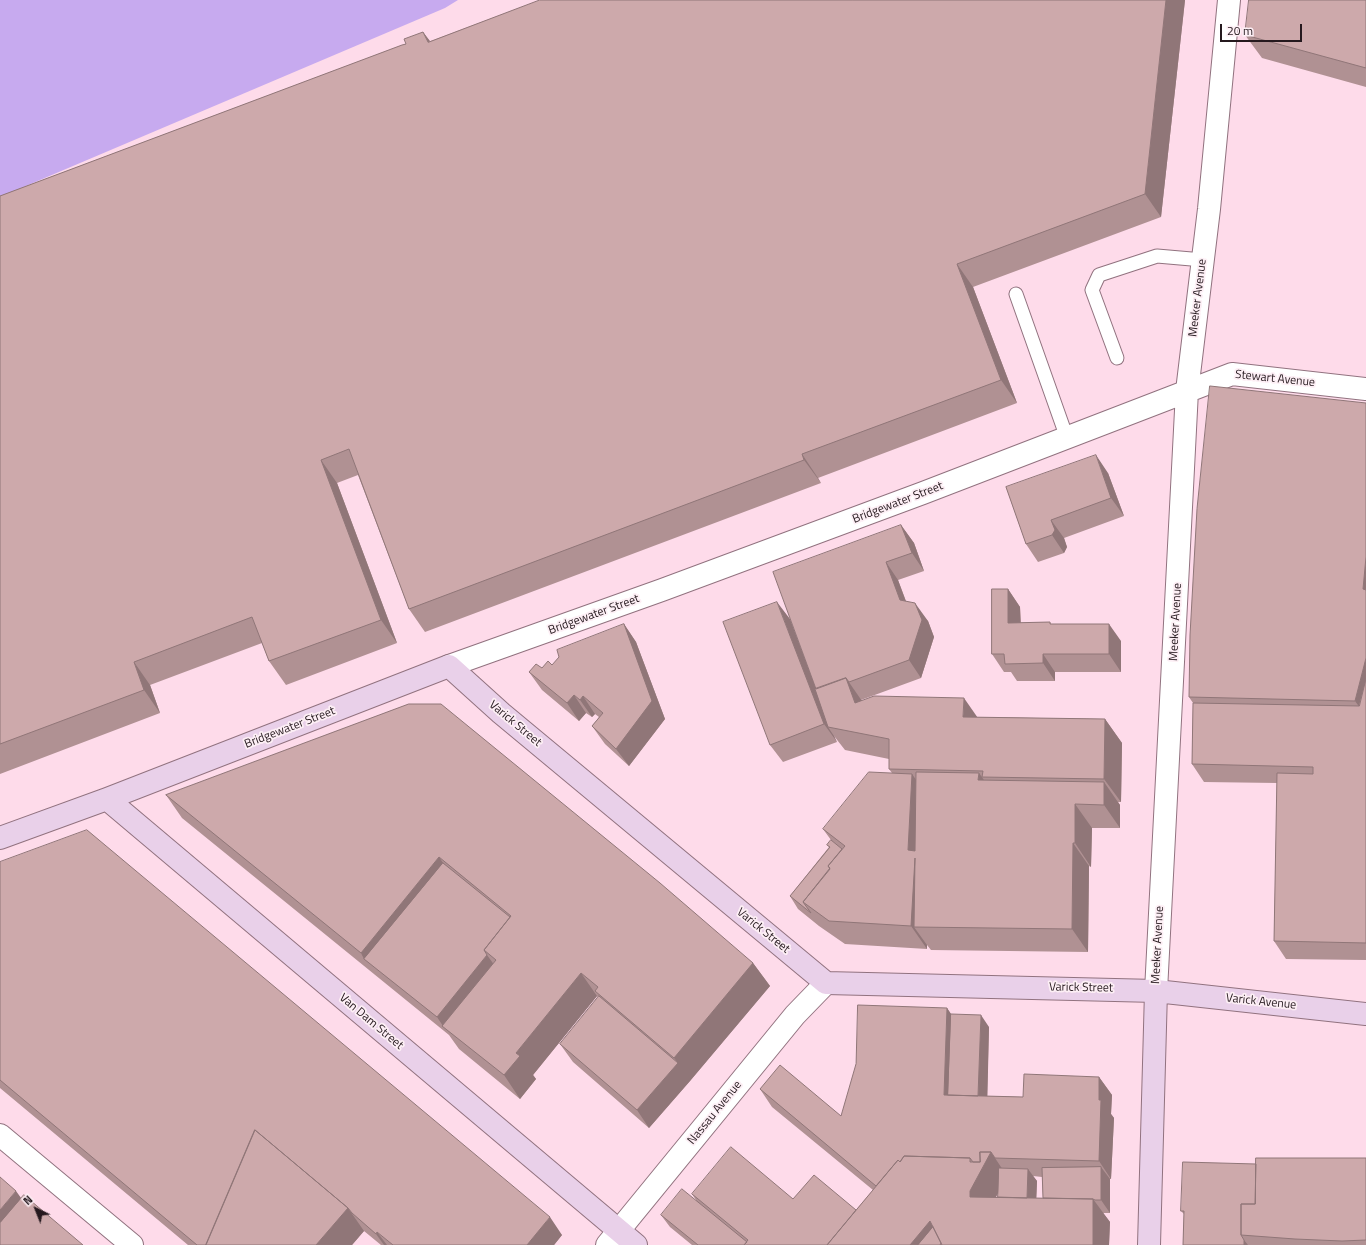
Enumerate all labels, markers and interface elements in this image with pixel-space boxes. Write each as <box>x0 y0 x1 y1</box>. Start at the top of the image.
scale bar <box>1222 16 1304 42</box>
text: 20 m <box>1227 21 1253 40</box>
street label: Meeker Avenue <box>1186 258 1210 338</box>
street label: Stewart Avenue <box>1234 368 1316 390</box>
street label: Bridgewater Street <box>851 479 945 527</box>
street label: Meeker Avenue <box>1167 583 1185 661</box>
street label: Bridgewater Street <box>547 592 641 638</box>
street label: Varick Street <box>486 698 544 750</box>
street label: Bridgewater Street <box>243 704 337 752</box>
street label: Varick Street <box>734 905 792 957</box>
street label: Meeker Avenue <box>1149 906 1167 984</box>
street label: Varick Street <box>1049 980 1113 996</box>
street label: Van Dam Street <box>336 991 406 1053</box>
street label: Varick Avenue <box>1225 991 1297 1013</box>
street label: Nassau Avenue <box>685 1078 745 1148</box>
north arrow <box>16 1189 56 1229</box>
text: N <box>20 1192 36 1209</box>

